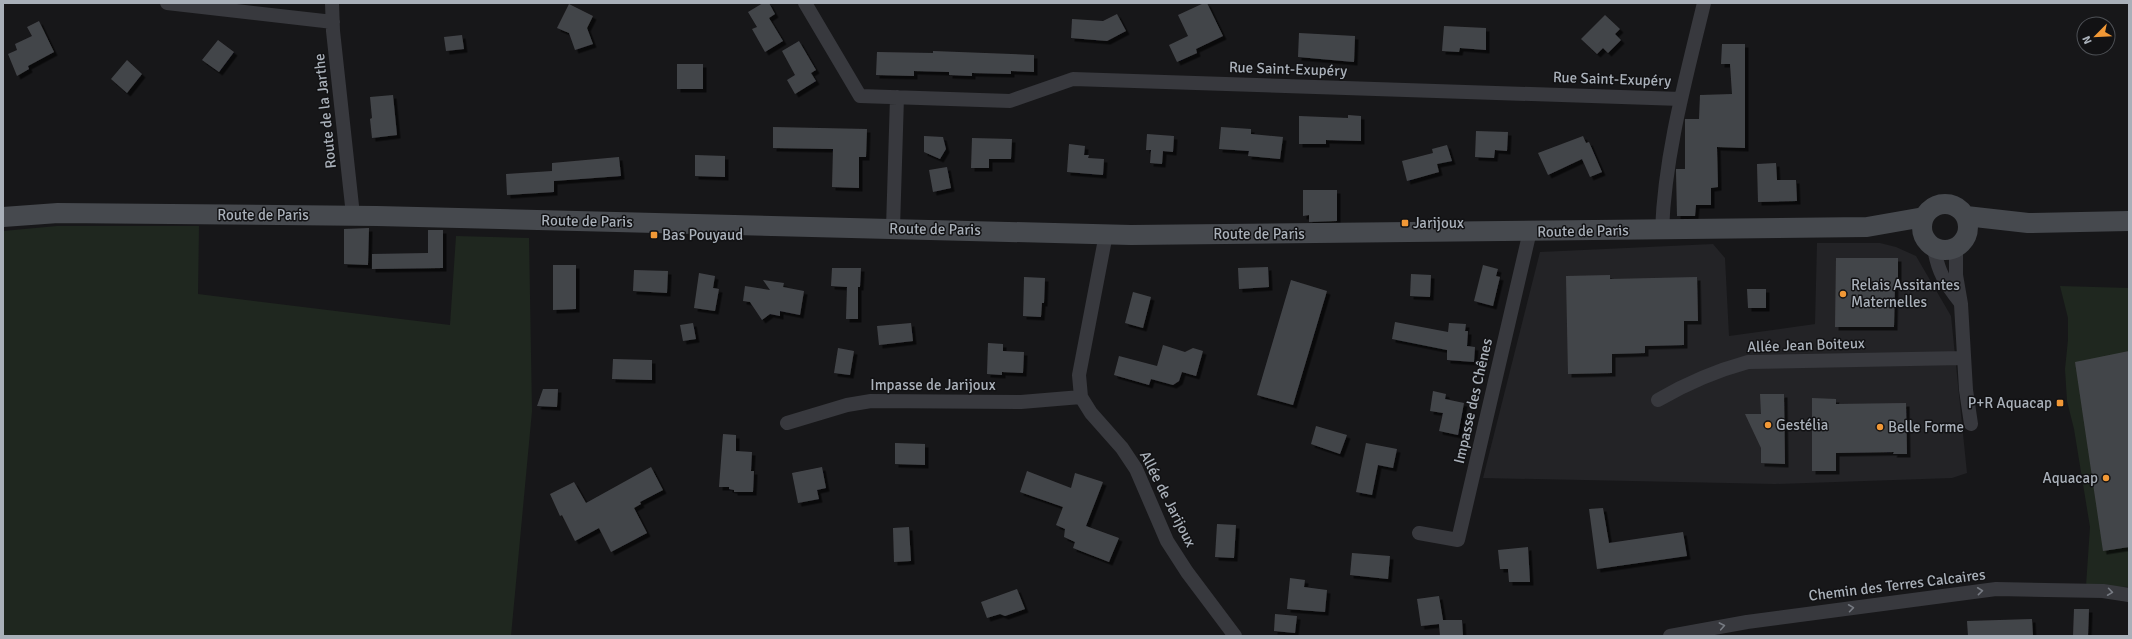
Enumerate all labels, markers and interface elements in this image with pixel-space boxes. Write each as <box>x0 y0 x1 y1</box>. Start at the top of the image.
north arrow <box>2076 16 2116 56</box>
text: N <box>2080 34 2095 46</box>
street label: Route de la Jarthe <box>310 53 340 169</box>
street label: Rue Saint-Exupéry <box>1229 58 1347 80</box>
street label: Rue Saint-Exupéry <box>1553 68 1671 90</box>
street label: Route de Paris <box>217 206 309 224</box>
street label: Route de Paris <box>541 211 633 231</box>
place label: Jarijoux <box>1413 214 1464 232</box>
marker: Jarijoux <box>1400 218 1410 228</box>
street label: Route de Paris <box>889 219 981 239</box>
street label: Route de Paris <box>1537 221 1629 241</box>
street label: Route de Paris <box>1213 225 1305 243</box>
place label: Bas Pouyaud <box>662 226 743 244</box>
marker: Bas Pouyaud <box>649 230 659 240</box>
place label: Relais Assitantes Maternelles <box>1851 276 1960 311</box>
marker: Relais Assitantes Maternelles <box>1838 289 1848 299</box>
street label: Allée Jean Boiteux <box>1747 334 1865 356</box>
street label: Impasse des Chênes <box>1450 336 1496 465</box>
street label: Impasse de Jarijoux <box>870 376 996 394</box>
place label: P+R Aquacap <box>1968 394 2052 412</box>
marker: P+R Aquacap <box>2055 398 2065 408</box>
place label: Gestélia <box>1776 416 1828 434</box>
place label: Belle Forme <box>1888 418 1964 436</box>
marker: Gestélia <box>1763 420 1773 430</box>
marker: Belle Forme <box>1875 422 1885 432</box>
street label: Allée de Jarijoux <box>1136 448 1200 550</box>
place label: Aquacap <box>2043 469 2098 487</box>
marker: Aquacap <box>2101 473 2111 483</box>
street label: Chemin des Terres Calcaires <box>1807 565 1987 605</box>
one-way arrow <box>1977 587 1983 596</box>
one-way arrow <box>2106 587 2113 596</box>
one-way arrow <box>1848 604 1854 613</box>
one-way arrow <box>1719 623 1725 631</box>

